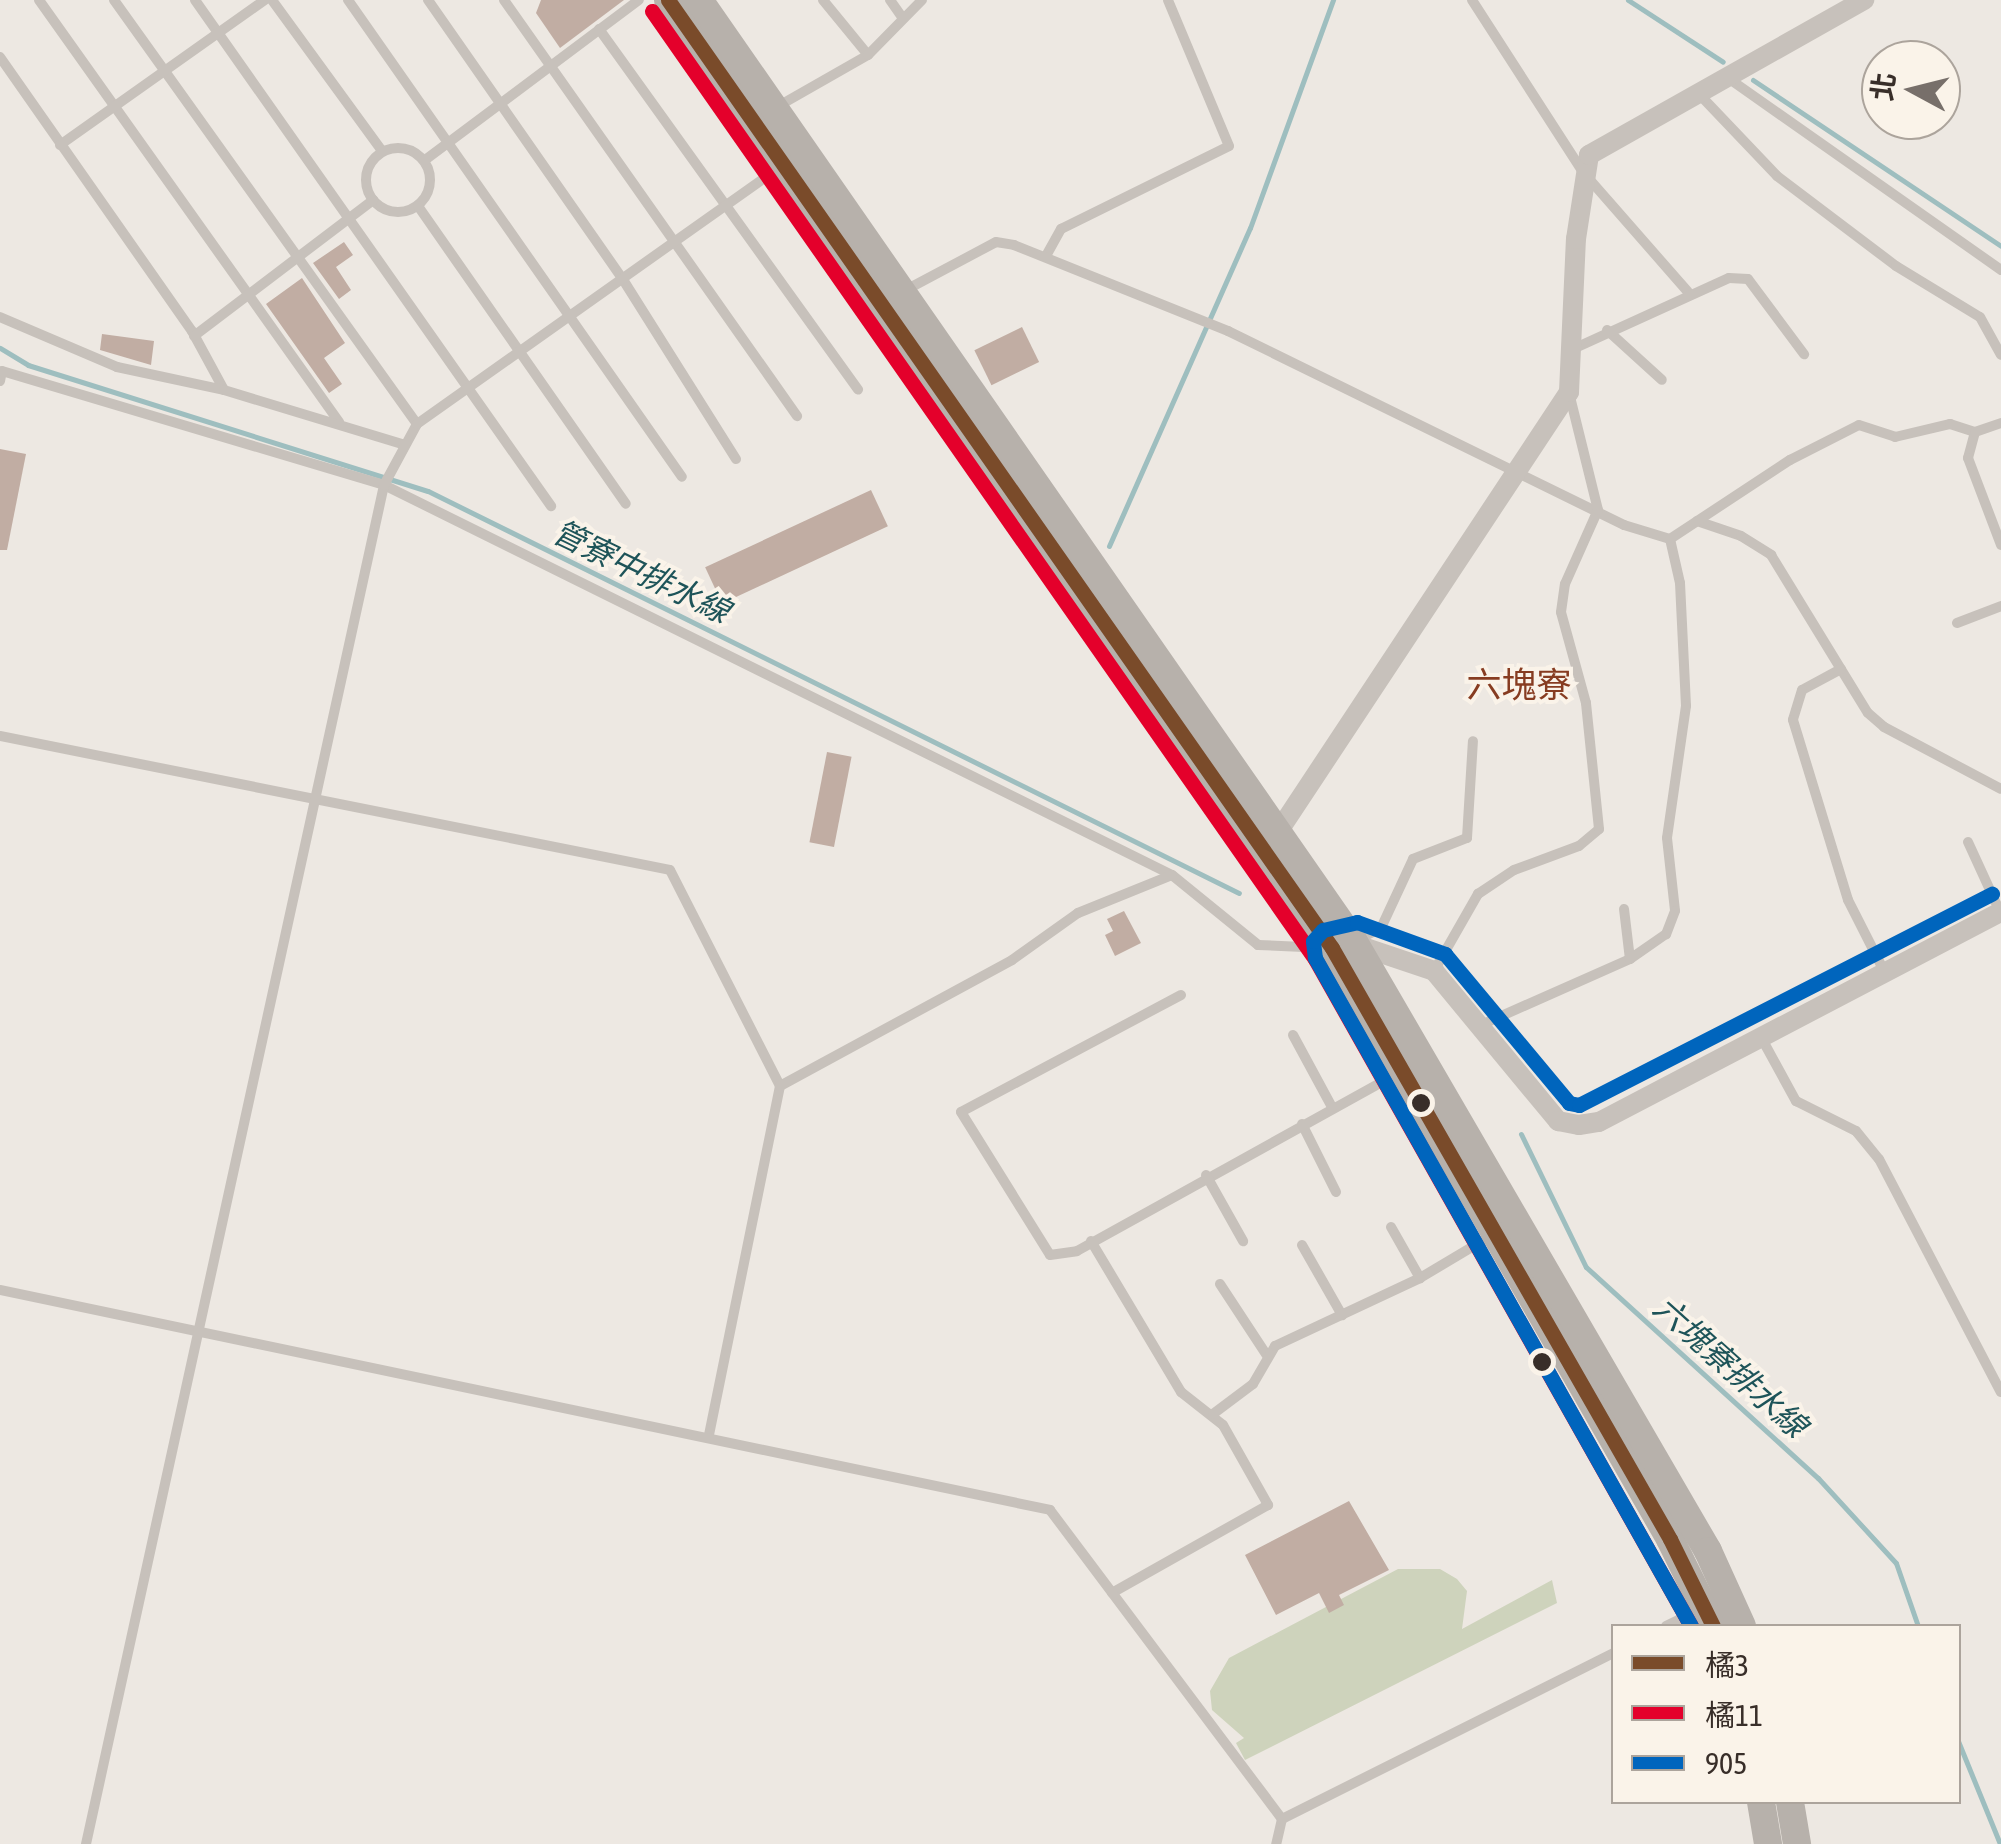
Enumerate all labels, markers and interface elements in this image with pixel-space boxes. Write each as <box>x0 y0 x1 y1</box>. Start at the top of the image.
north arrow <box>1861 40 1961 140</box>
text: 北 <box>1866 71 1901 102</box>
water label: 管寮中排水線 <box>546 513 736 631</box>
district label: 六塊寮 <box>1467 663 1571 705</box>
unlabelled marker <box>1411 1093 1431 1113</box>
water label: 六塊寮排水線 <box>1646 1288 1814 1446</box>
unlabelled marker <box>1532 1352 1552 1372</box>
legend <box>1611 1624 1961 1804</box>
text: 橘3 <box>1705 1648 1749 1682</box>
text: 橘11 <box>1705 1698 1763 1732</box>
text: 905 <box>1705 1746 1747 1780</box>

